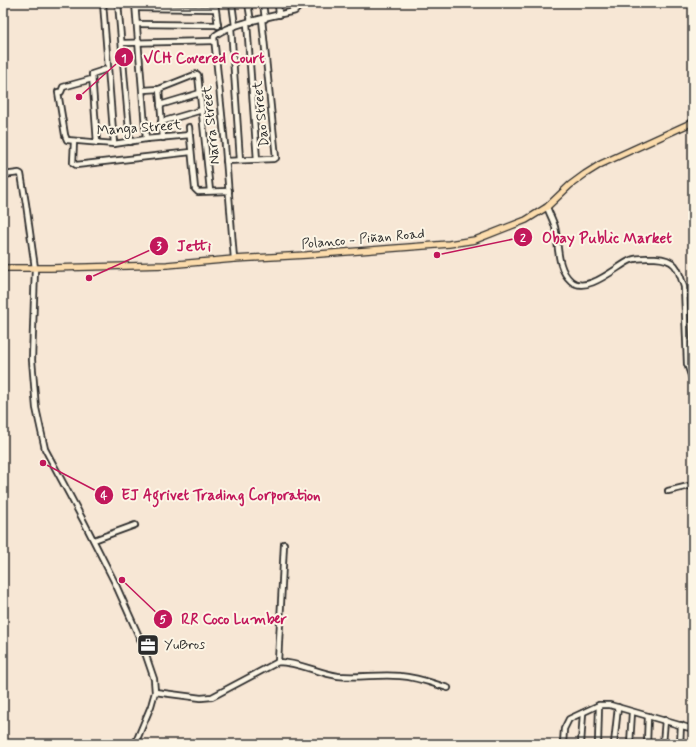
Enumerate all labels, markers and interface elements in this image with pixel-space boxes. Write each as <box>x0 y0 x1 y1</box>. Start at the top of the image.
callout: VCH Covered Court <box>114 44 273 71</box>
text: VCH Covered Court <box>143 49 265 69</box>
text: 1 <box>121 51 127 67</box>
street label: Dao Street <box>248 79 273 148</box>
street label: Narra Street <box>198 84 224 165</box>
street label: Manga Street <box>96 116 183 141</box>
callout: Obay Public Market <box>513 224 680 251</box>
street label: Polanco - Piñan Road <box>301 225 425 253</box>
text: Obay Public Market <box>542 229 672 249</box>
text: 2 <box>520 231 526 247</box>
callout: Jetti <box>149 233 219 260</box>
text: Jetti <box>177 237 212 257</box>
text: 3 <box>156 239 162 255</box>
callout: EJ Agrivet Trading Corporation <box>94 481 327 508</box>
text: EJ Agrivet Trading Corporation <box>121 486 321 508</box>
text: 4 <box>101 488 108 504</box>
callout: RR Coco Lumber <box>153 606 295 633</box>
text: RR Coco Lumber <box>181 610 287 630</box>
text: 5 <box>159 612 167 628</box>
office icon: YuBros <box>135 632 161 658</box>
place label: YuBros <box>164 636 205 654</box>

